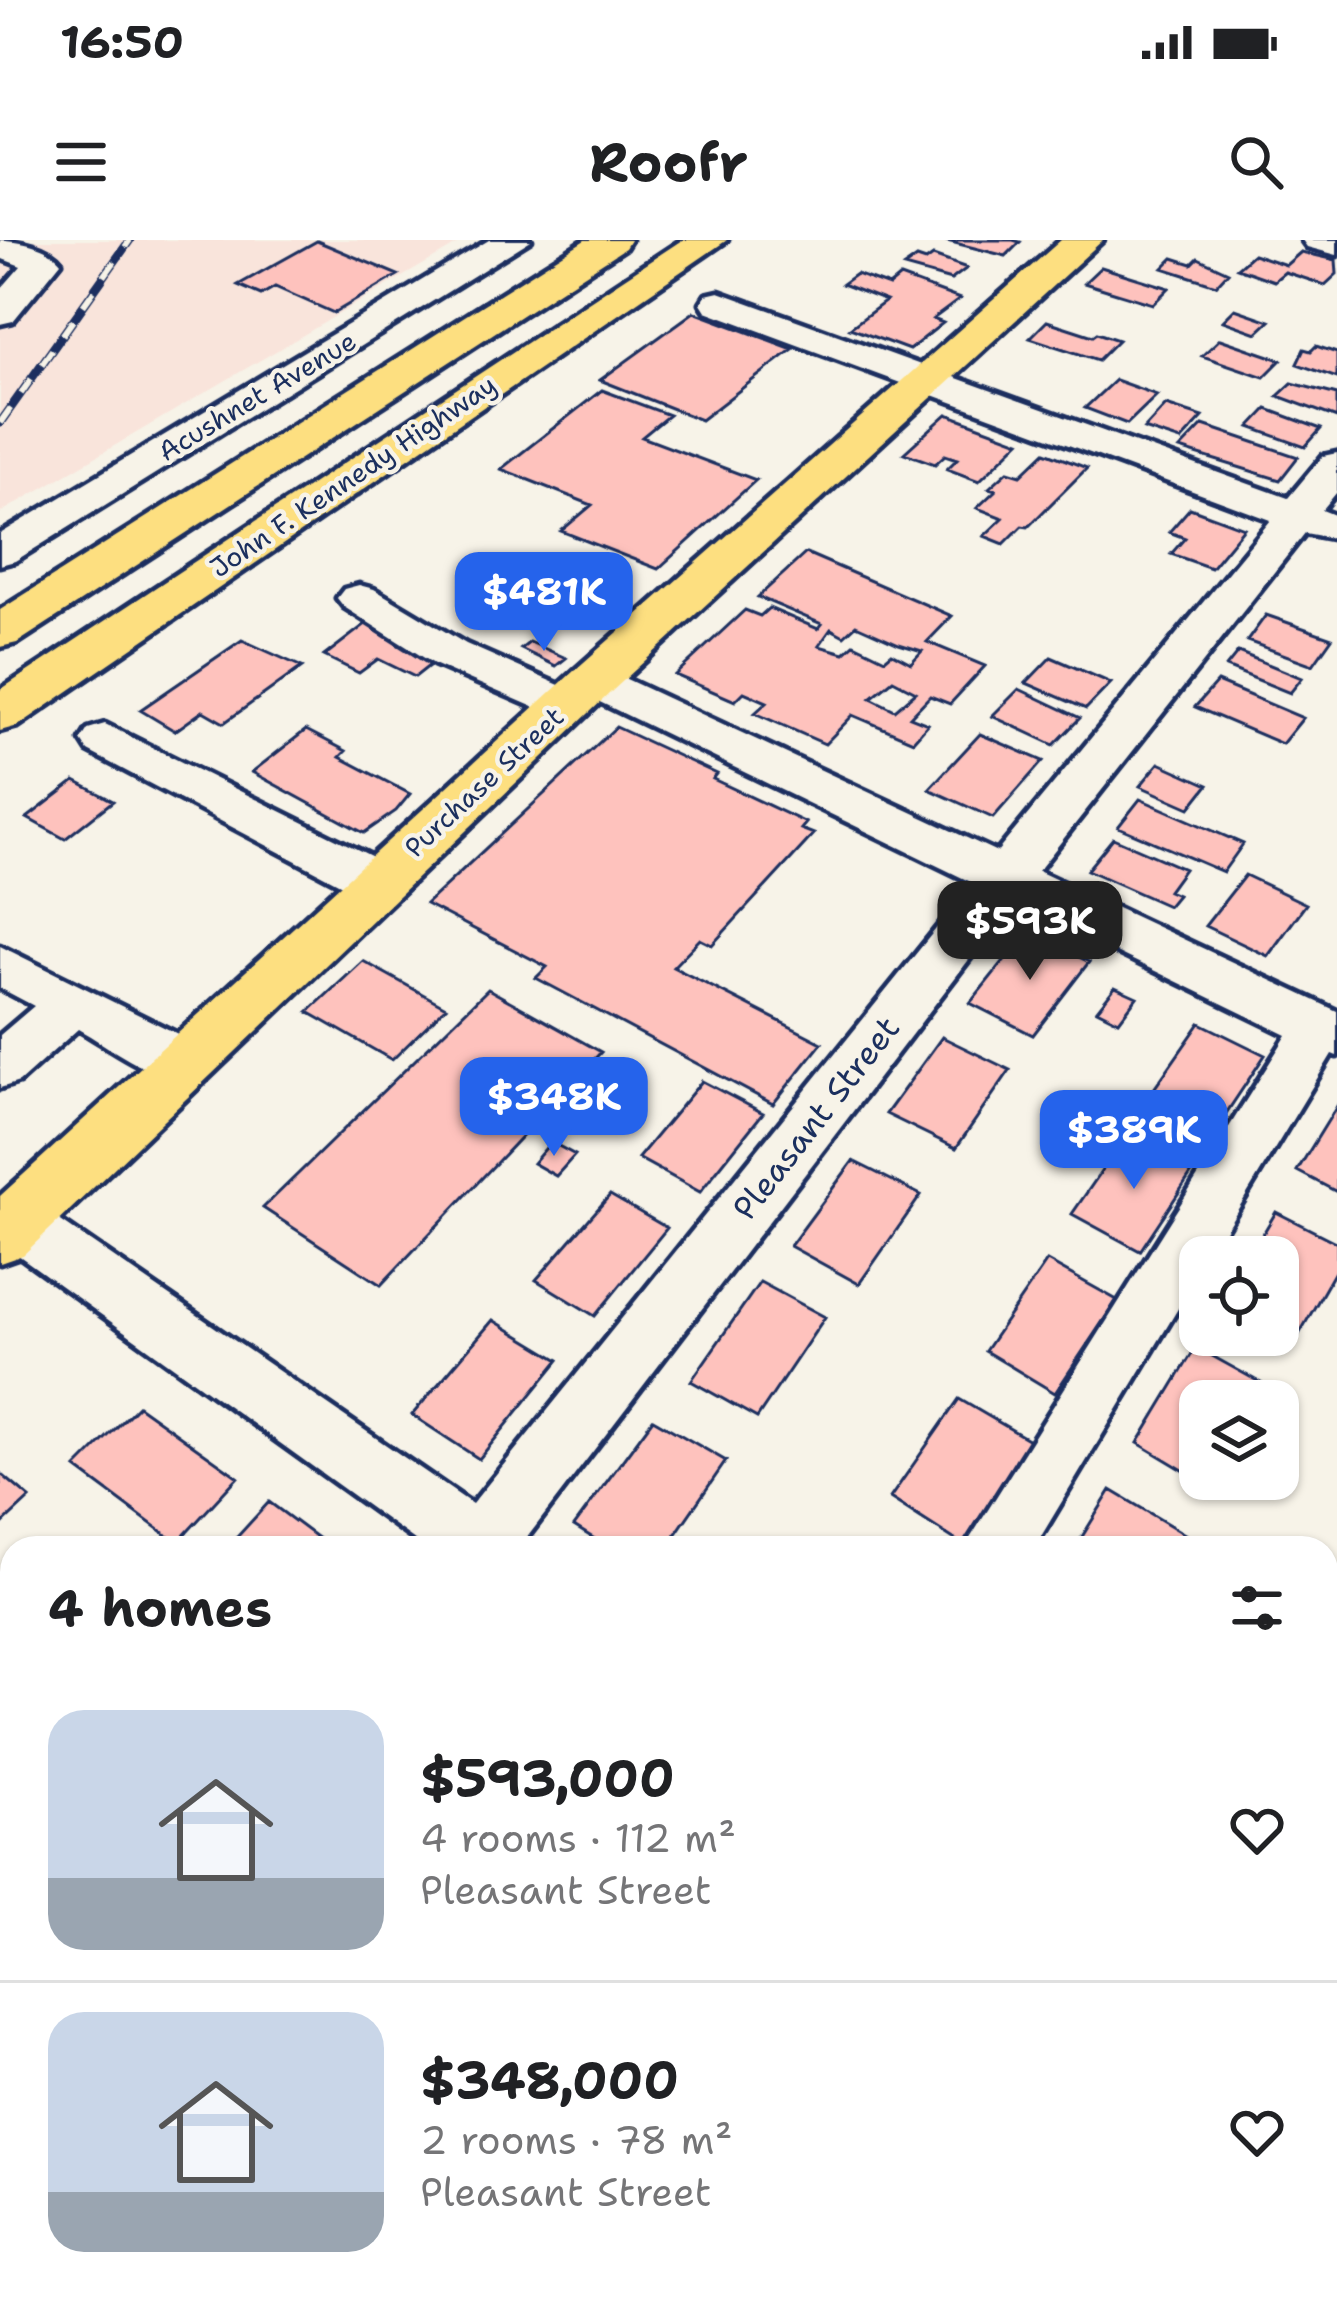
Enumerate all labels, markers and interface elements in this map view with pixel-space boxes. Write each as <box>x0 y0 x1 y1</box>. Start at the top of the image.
text: 16:50 <box>60 12 184 72</box>
text: Roofr <box>589 126 748 198</box>
icon: menu <box>48 129 114 195</box>
icon: search <box>1223 129 1289 195</box>
street label: Acushnet Avenue <box>151 322 363 470</box>
street label: John F. Kennedy Highway <box>203 366 503 586</box>
pin: $481K <box>460 552 628 654</box>
text: $481K <box>482 565 606 617</box>
street label: Purchase Street <box>396 699 572 865</box>
pin: $593K <box>946 881 1114 983</box>
text: $593K <box>964 894 1096 946</box>
street label: Pleasant Street <box>722 1007 910 1229</box>
pin: $348K <box>470 1057 638 1159</box>
text: $348K <box>487 1070 621 1122</box>
pin: $389K <box>1050 1090 1218 1192</box>
text: $389K <box>1067 1103 1201 1155</box>
map controls <box>1179 1236 1299 1500</box>
button: locate <box>1179 1236 1299 1356</box>
button: layers <box>1179 1380 1299 1500</box>
text: 4 homes <box>48 1574 272 1642</box>
icon: filters <box>1224 1575 1290 1641</box>
text: $593,000 <box>420 1744 675 1812</box>
icon: home <box>144 1758 288 1902</box>
icon: heart <box>1224 1797 1290 1863</box>
text: 4 rooms · 112 m² <box>420 1812 736 1864</box>
text: Pleasant Street <box>420 1864 712 1916</box>
text: $348,000 <box>420 2046 679 2114</box>
icon: home <box>144 2060 288 2204</box>
icon: heart <box>1224 2099 1290 2165</box>
text: 2 rooms · 78 m² <box>420 2114 732 2166</box>
text: Pleasant Street <box>420 2166 712 2218</box>

